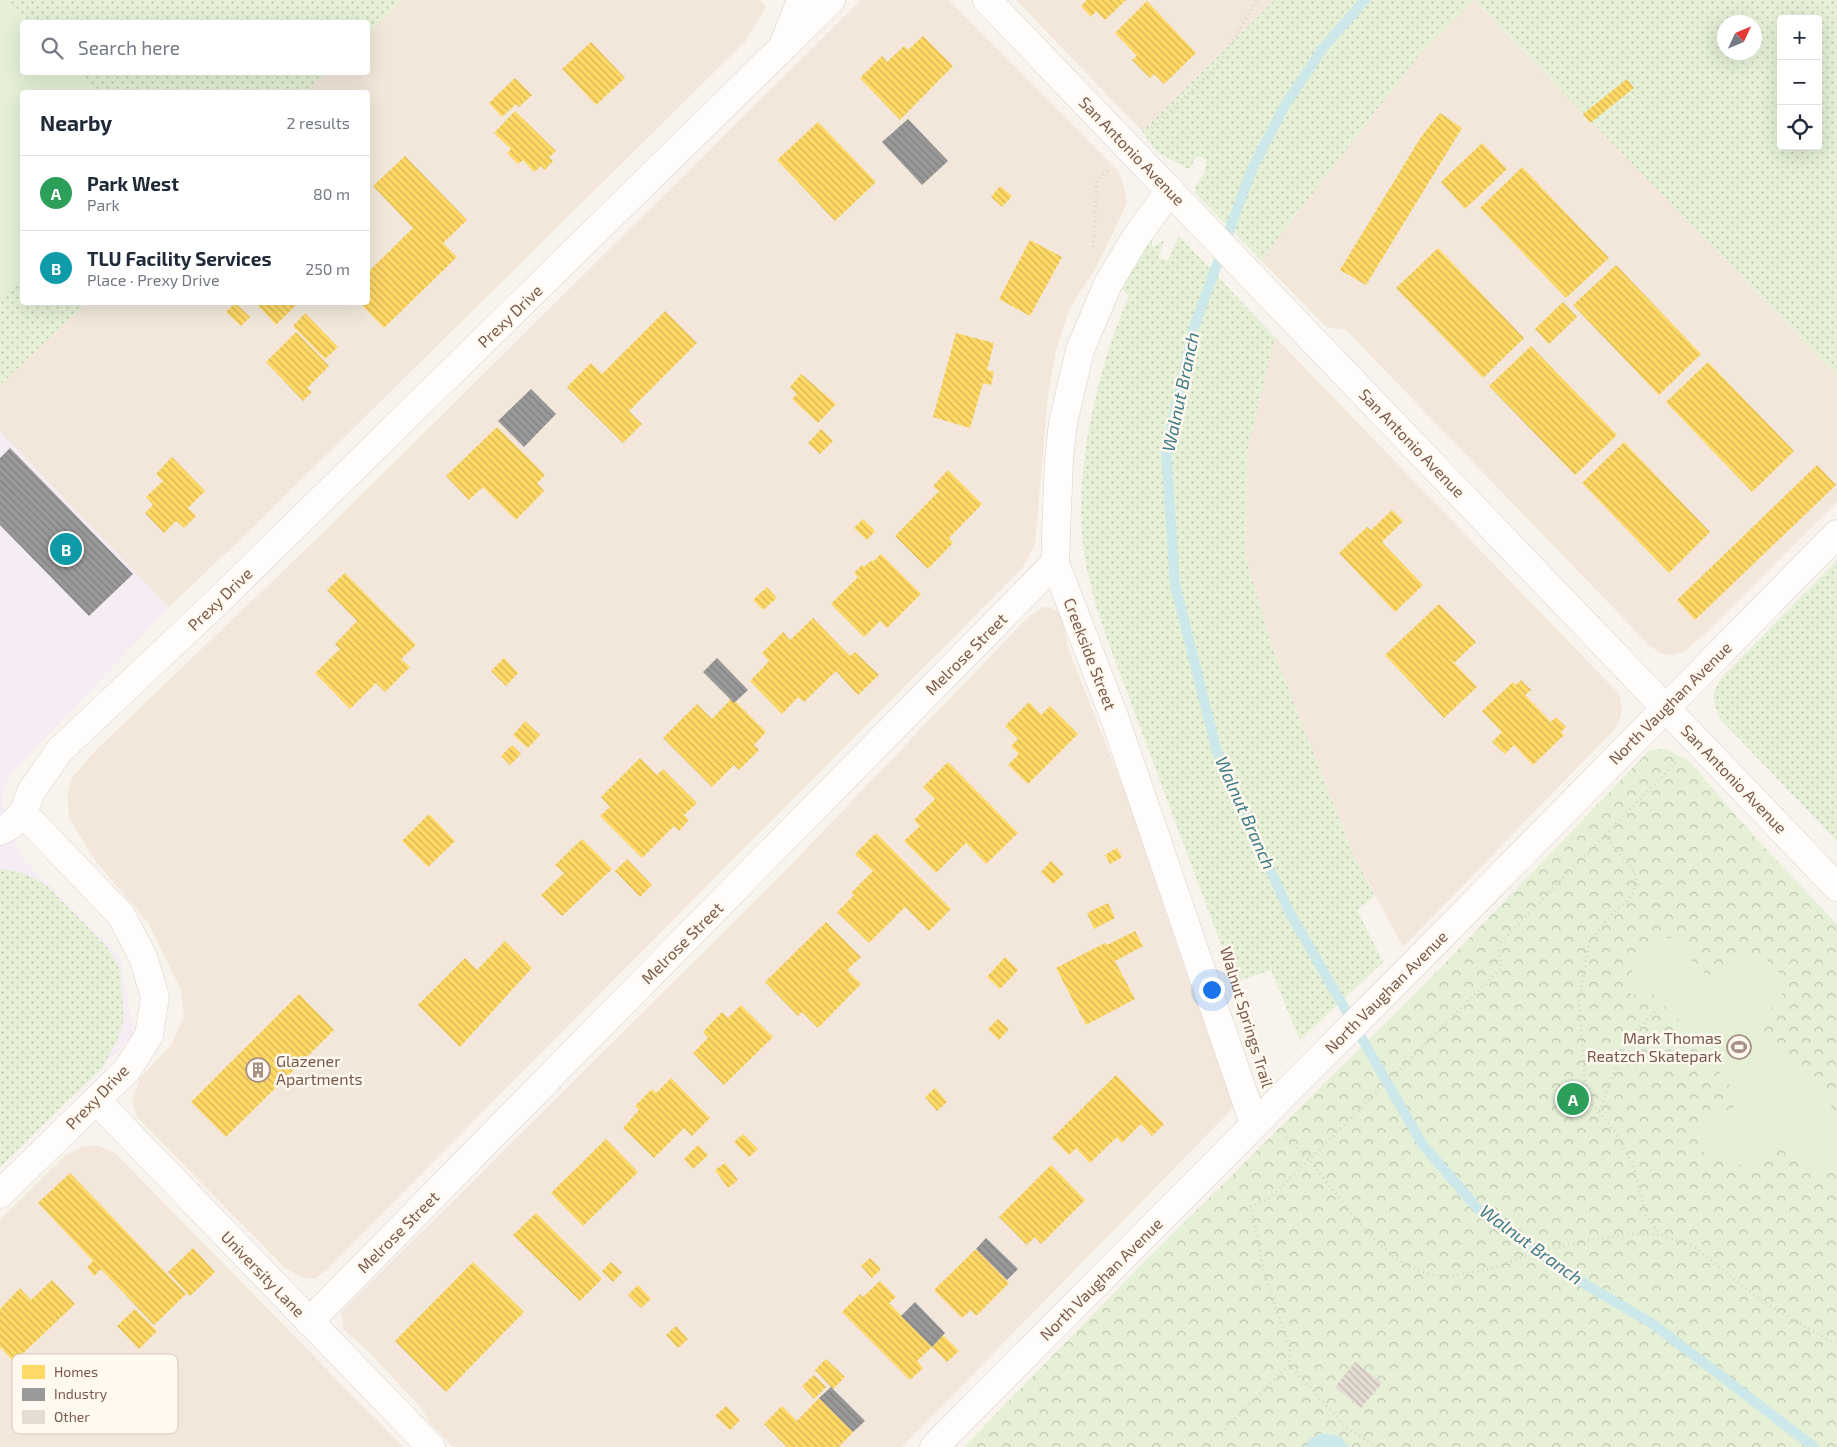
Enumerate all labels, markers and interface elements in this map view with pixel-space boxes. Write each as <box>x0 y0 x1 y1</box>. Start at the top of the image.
north arrow <box>1717 15 1762 60</box>
map controls <box>1777 15 1822 150</box>
button: + <box>1777 15 1822 60</box>
search box <box>20 20 370 75</box>
icon: search <box>38 34 66 62</box>
text: Search here <box>78 36 180 59</box>
button: − <box>1777 60 1822 105</box>
street label: San Antonio Avenue <box>1076 92 1189 209</box>
button: locate <box>1777 105 1822 150</box>
text: Nearby <box>40 110 112 135</box>
text: 2 results <box>287 113 350 132</box>
text: Park West <box>87 172 179 195</box>
text: A <box>51 184 61 203</box>
text: 80 m <box>313 184 350 203</box>
text: Park <box>87 195 120 214</box>
text: TLU Facility Services <box>87 247 271 270</box>
text: B <box>51 259 61 278</box>
text: 250 m <box>305 259 350 278</box>
text: Place · Prexy Drive <box>87 270 220 289</box>
street label: Prexy Drive <box>473 280 546 351</box>
water label: Walnut Branch <box>1157 330 1203 454</box>
street label: San Antonio Avenue <box>1356 384 1469 501</box>
pin: B <box>50 530 82 568</box>
street label: Prexy Drive <box>183 563 256 634</box>
street label: Creekside Street <box>1060 595 1121 713</box>
street label: Melrose Street <box>921 609 1010 698</box>
street label: North Vaughan Avenue <box>1604 637 1735 768</box>
street label: San Antonio Avenue <box>1678 720 1791 837</box>
water label: Walnut Branch <box>1211 753 1281 873</box>
street label: Melrose Street <box>637 898 726 987</box>
street label: North Vaughan Avenue <box>1320 926 1451 1057</box>
street label: Walnut Springs Trail <box>1217 944 1278 1090</box>
your location <box>1199 977 1225 1003</box>
place label: Mark Thomas Reatzch Skatepark <box>1587 1028 1722 1065</box>
sports icon: Mark Thomas Reatzch Skatepark <box>1726 1034 1752 1060</box>
place label: Glazener Apartments <box>276 1051 363 1088</box>
building icon: Glazener Apartments <box>245 1057 271 1083</box>
street label: Prexy Drive <box>61 1060 132 1133</box>
pin: A <box>1557 1080 1589 1118</box>
street label: Melrose Street <box>353 1187 442 1276</box>
water label: Walnut Branch <box>1476 1200 1587 1289</box>
street label: North Vaughan Avenue <box>1035 1213 1166 1344</box>
street label: University Lane <box>218 1227 309 1321</box>
legend <box>12 1354 178 1434</box>
text: Homes <box>54 1363 98 1380</box>
text: Industry <box>54 1385 108 1402</box>
text: Other <box>54 1408 90 1425</box>

